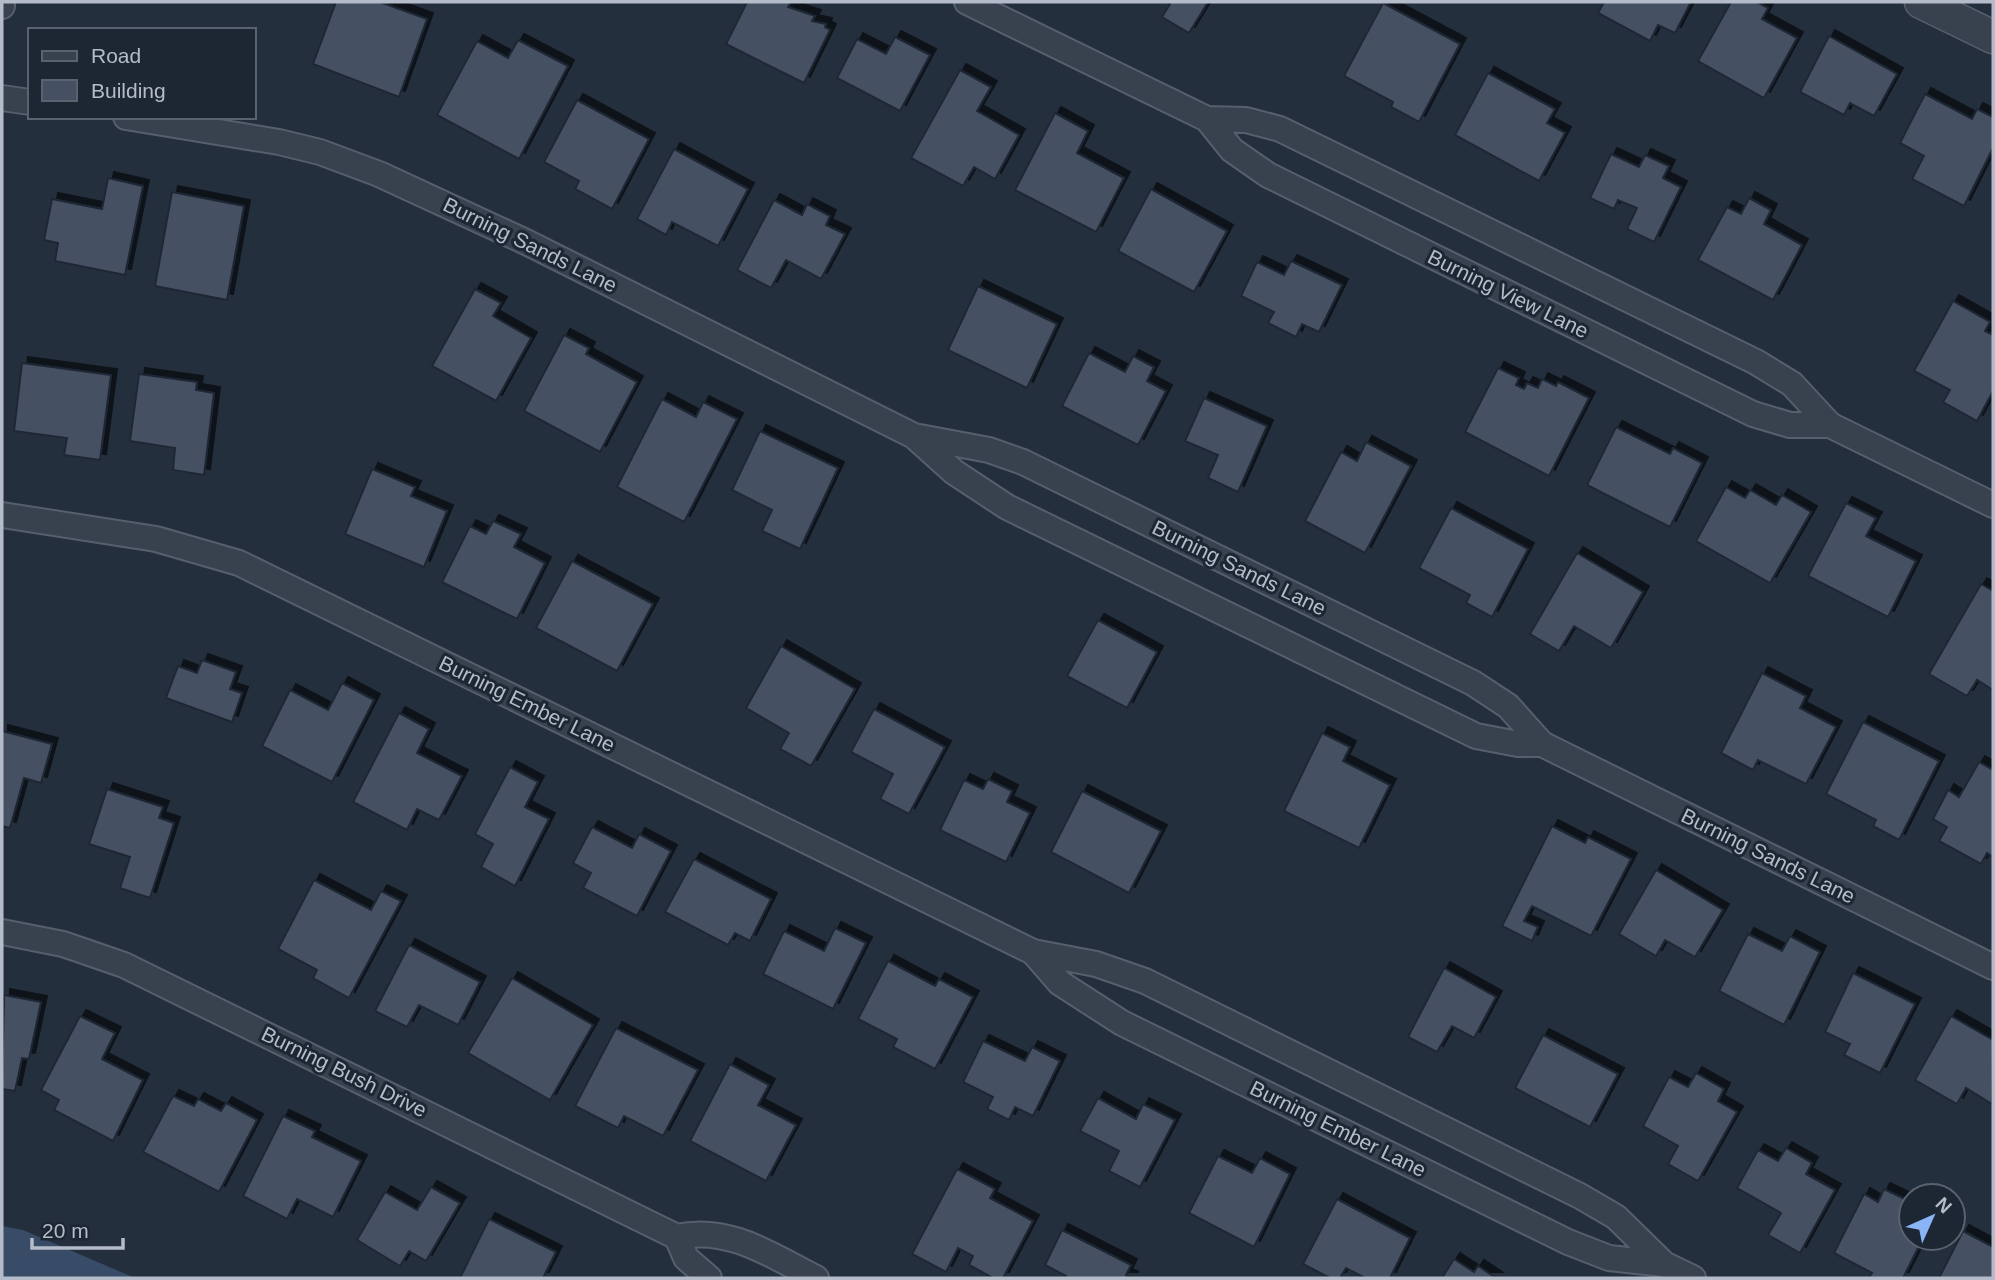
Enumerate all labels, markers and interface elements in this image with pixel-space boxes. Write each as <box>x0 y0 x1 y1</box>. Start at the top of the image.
legend <box>28 28 256 119</box>
text: Road <box>91 44 141 67</box>
text: Building <box>91 79 166 102</box>
street label: Burning Sands Lane <box>440 193 621 297</box>
street label: Burning View Lane <box>1424 245 1592 342</box>
street label: Burning Sands Lane <box>1149 516 1330 620</box>
street label: Burning Ember Lane <box>436 651 619 756</box>
street label: Burning Sands Lane <box>1678 804 1859 908</box>
street label: Burning Bush Drive <box>258 1022 431 1122</box>
street label: Burning Ember Lane <box>1247 1076 1430 1181</box>
north arrow <box>1897 1182 1967 1252</box>
text: N <box>1931 1193 1956 1218</box>
scale bar <box>32 1206 122 1250</box>
text: 20 m <box>42 1219 89 1242</box>

